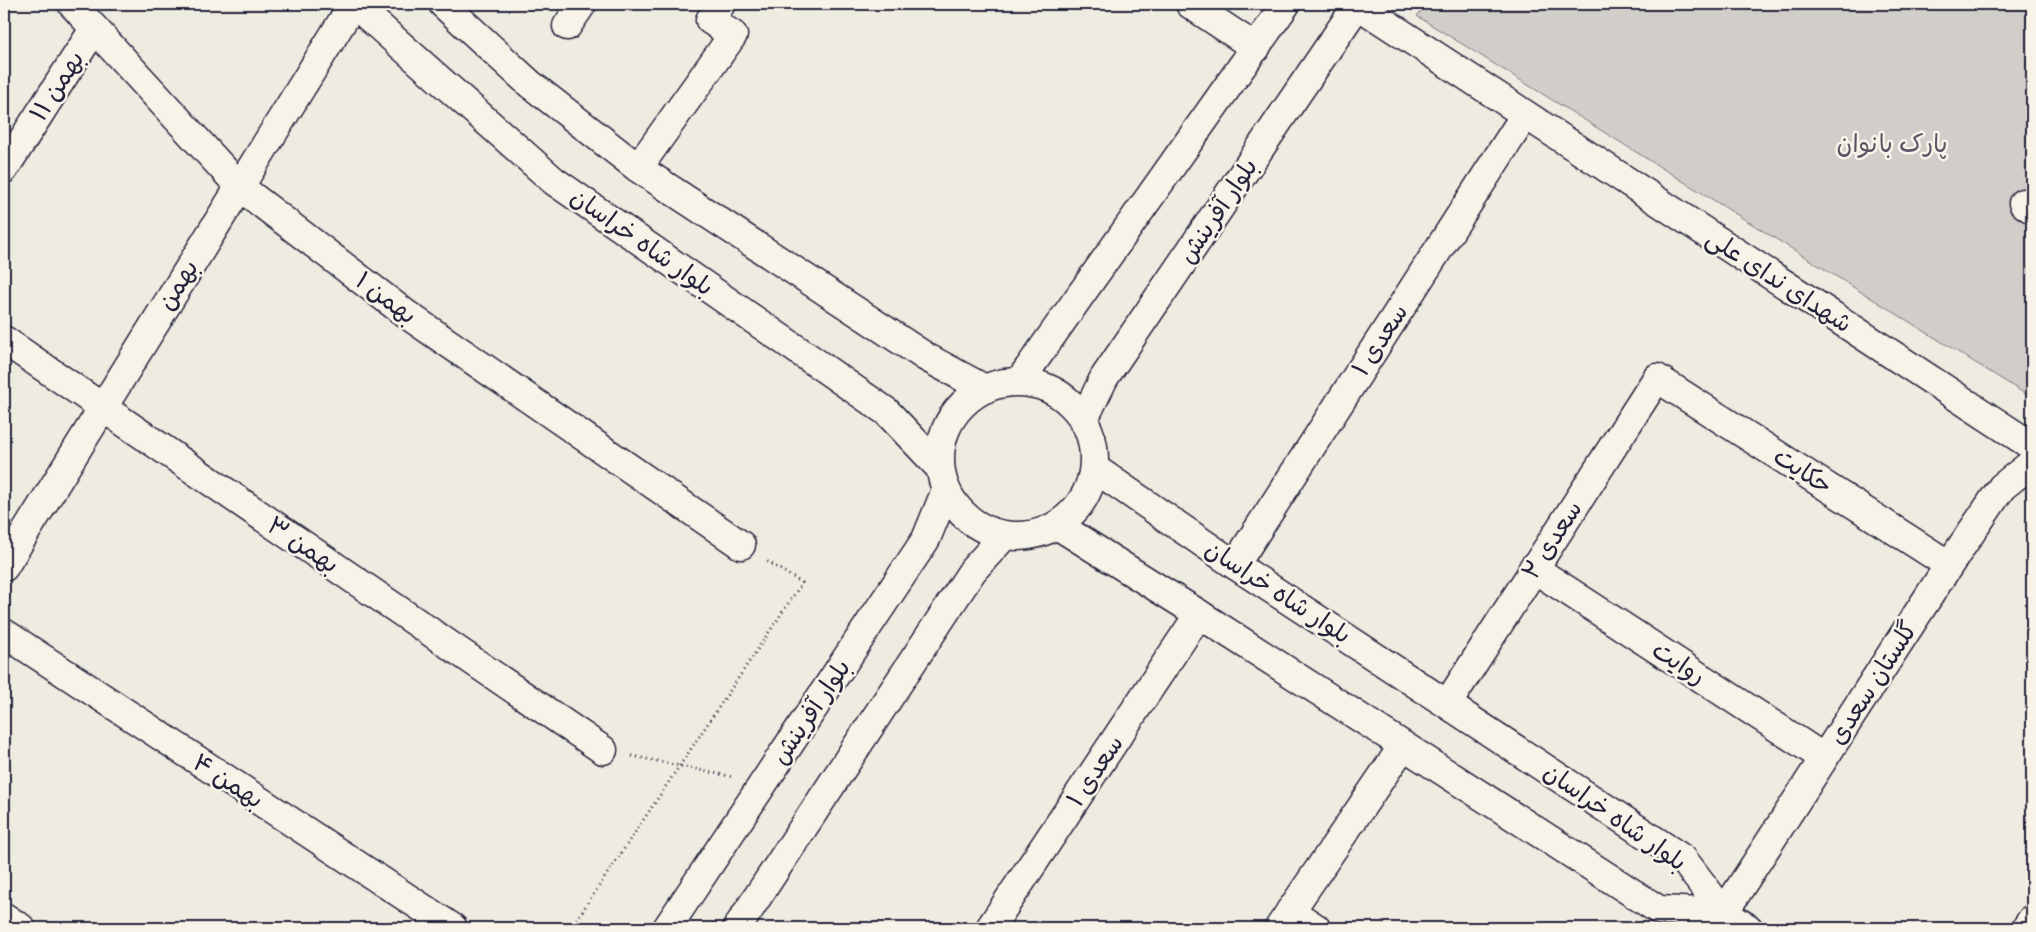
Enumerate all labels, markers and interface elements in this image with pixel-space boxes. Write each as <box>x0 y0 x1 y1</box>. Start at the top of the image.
street label: بهمن ۱۱ <box>22 45 92 127</box>
park label: پارک بانوان <box>1837 128 1947 160</box>
street label: بلوار آفرینش <box>1171 152 1265 270</box>
street label: بلوار شاه خراسان <box>564 181 720 303</box>
street label: شهدای ندای علی <box>1700 222 1858 340</box>
street label: بهمن <box>150 254 206 316</box>
street label: بهمن ۱ <box>349 264 423 332</box>
street label: سعدی ۱ <box>1345 298 1415 382</box>
street label: حکایت <box>1768 440 1838 502</box>
street label: سعدی ۲ <box>1515 494 1589 586</box>
street label: بهمن ۳ <box>261 509 345 581</box>
street label: بلوار شاه خراسان <box>1199 533 1357 651</box>
street label: گلستان سعدی <box>1821 615 1925 751</box>
street label: روایت <box>1646 634 1712 692</box>
street label: بلوار آفرینش <box>764 653 858 771</box>
street label: سعدی ۱ <box>1059 729 1131 813</box>
street label: بهمن ۴ <box>186 746 270 816</box>
street label: بلوار شاه خراسان <box>1537 756 1693 878</box>

